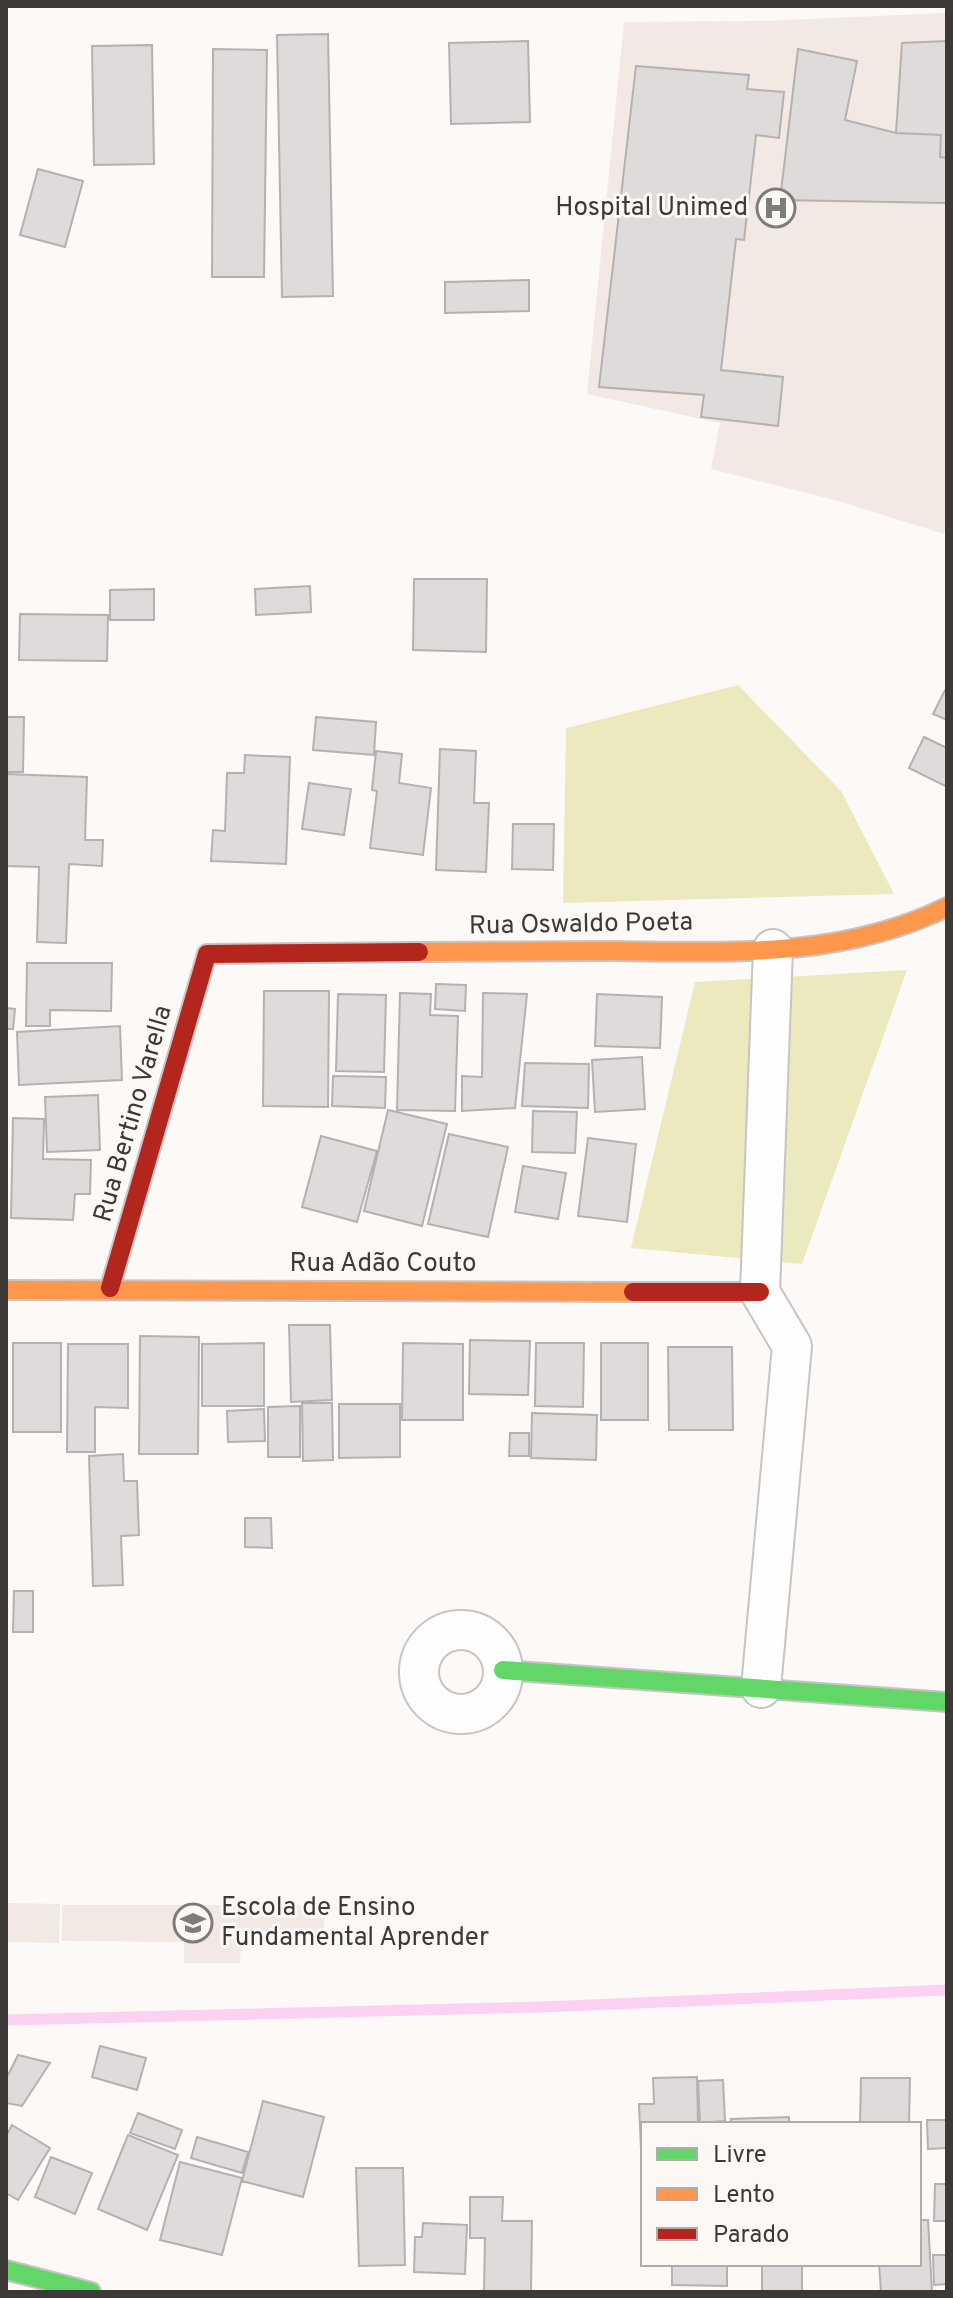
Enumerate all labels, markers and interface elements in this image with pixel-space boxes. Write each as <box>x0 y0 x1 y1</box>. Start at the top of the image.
hospital icon: Hospital Unimed <box>755 187 797 229</box>
place label: Hospital Unimed <box>555 192 748 225</box>
street label: Rua Oswaldo Poeta <box>469 907 693 943</box>
street label: Rua Bertino Varella <box>87 1002 181 1226</box>
street label: Rua Adão Couto <box>290 1248 476 1281</box>
place label: Escola de Ensino Fundamental Aprender <box>221 1892 489 1955</box>
school or university icon: Escola de Ensino Fundamental Aprender <box>172 1902 214 1944</box>
legend <box>641 2122 921 2266</box>
text: Livre <box>713 2141 767 2171</box>
text: Lento <box>713 2181 775 2211</box>
text: Parado <box>713 2221 789 2251</box>

